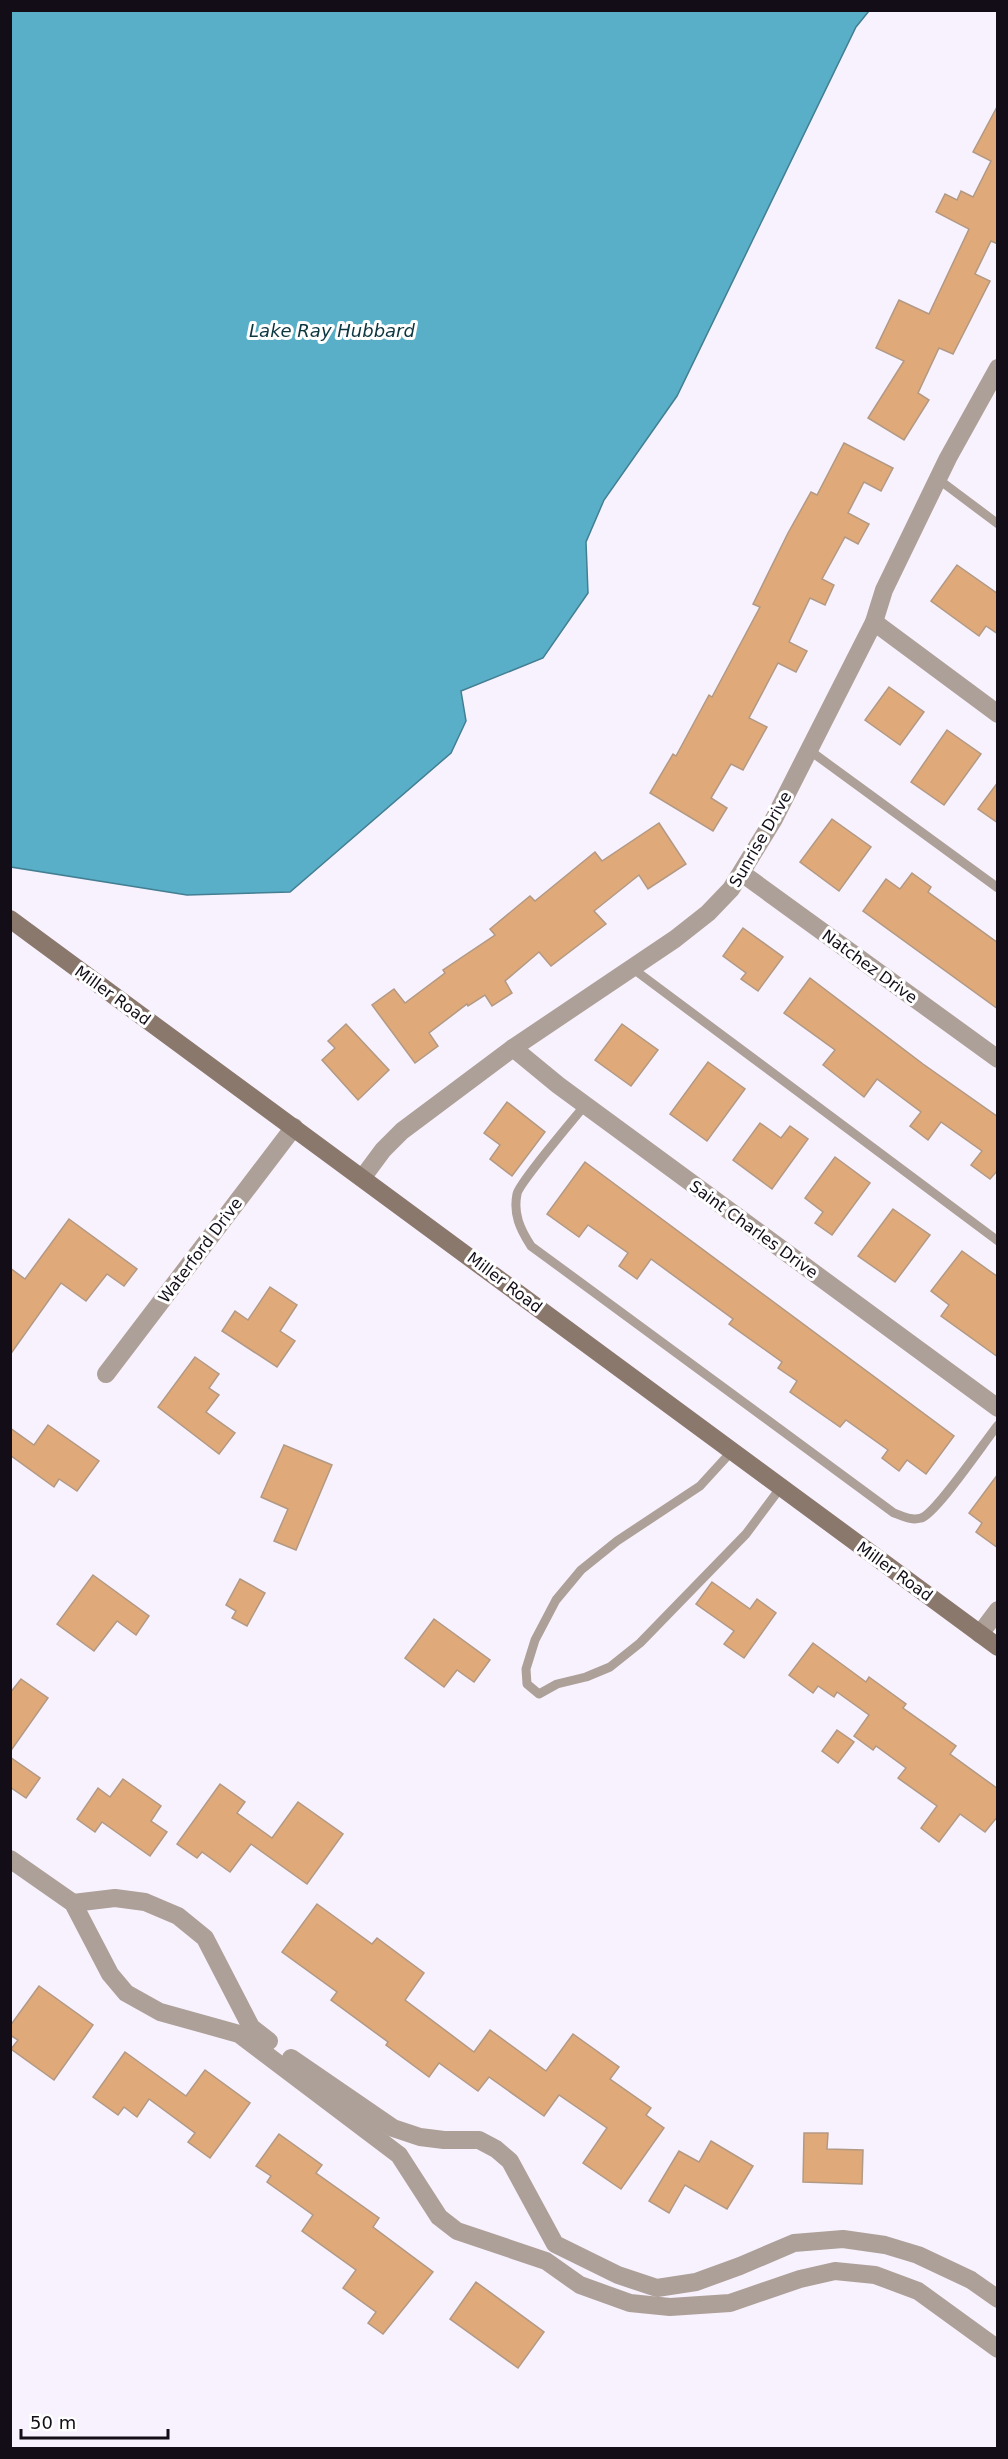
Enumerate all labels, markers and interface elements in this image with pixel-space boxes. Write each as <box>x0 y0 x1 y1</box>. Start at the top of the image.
water label: Lake Ray Hubbard <box>249 320 415 341</box>
street label: Sunrise Drive <box>725 788 796 891</box>
street label: Natchez Drive <box>818 926 921 1007</box>
street label: Miller Road <box>71 962 154 1029</box>
street label: Saint Charles Drive <box>686 1176 822 1282</box>
street label: Waterford Drive <box>155 1194 246 1307</box>
street label: Miller Road <box>464 1248 546 1317</box>
street label: Miller Road <box>853 1538 936 1605</box>
scale bar <box>21 2402 168 2440</box>
text: 50 m <box>30 2412 76 2433</box>

